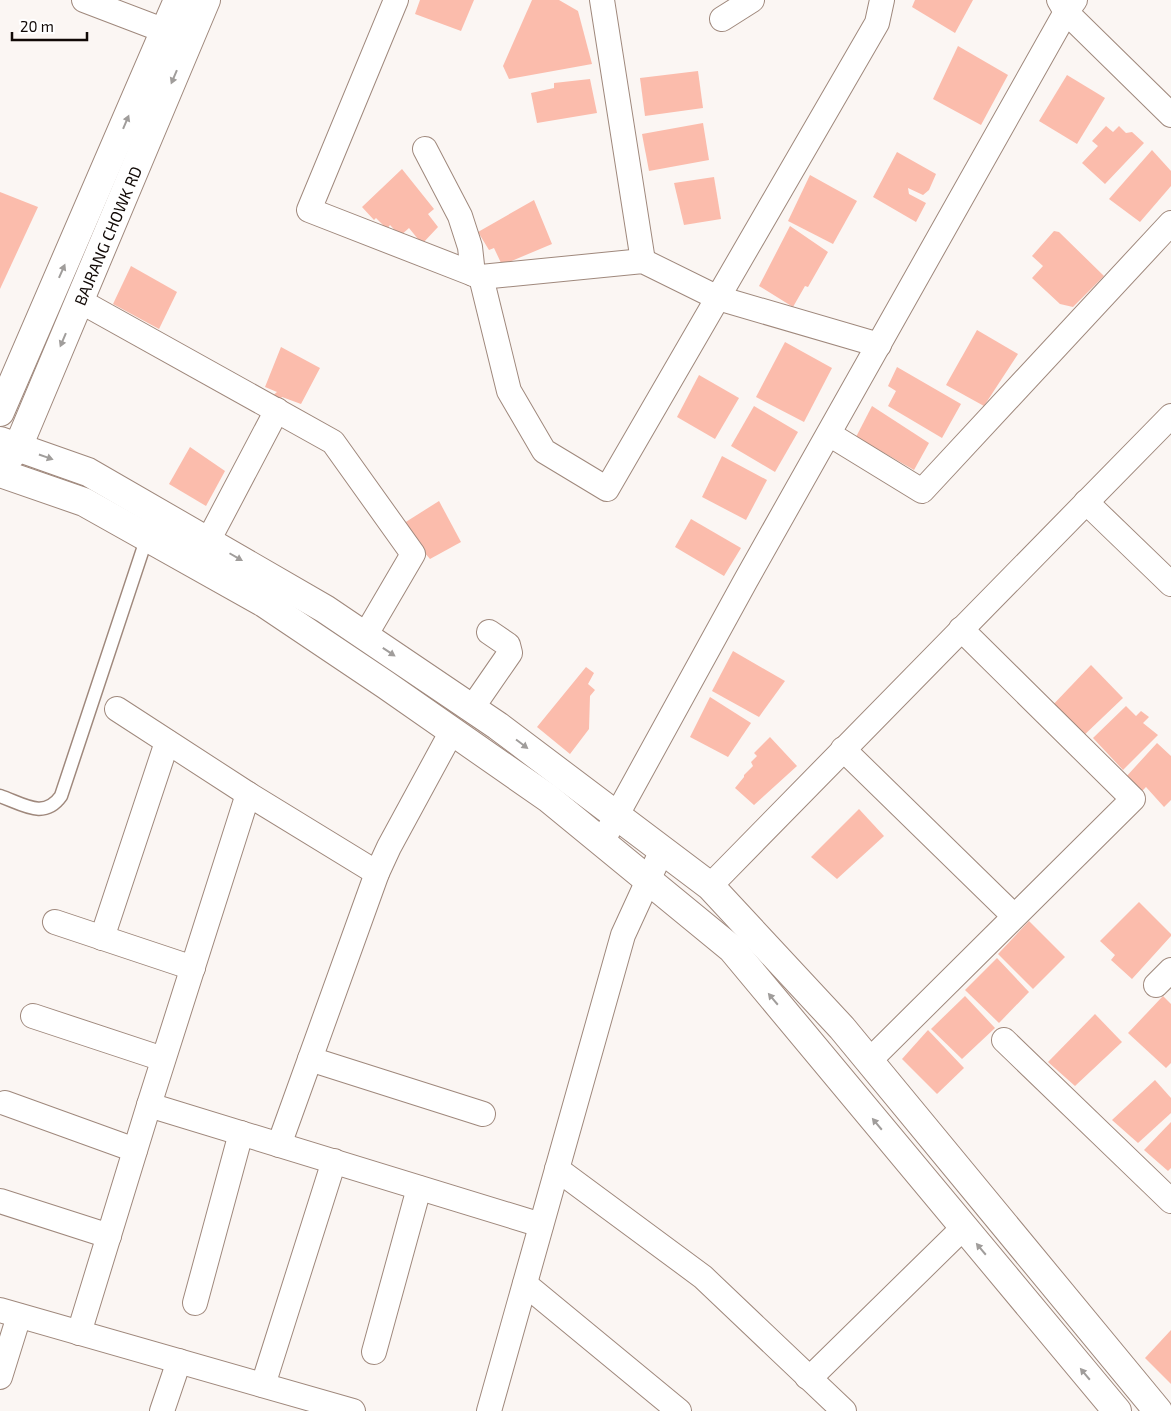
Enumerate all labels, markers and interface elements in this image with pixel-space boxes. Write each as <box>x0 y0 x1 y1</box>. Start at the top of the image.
scale bar <box>12 10 88 42</box>
text: 20 m <box>20 17 54 35</box>
one-way arrow <box>169 70 177 84</box>
one-way arrow <box>122 115 130 129</box>
street label: BAJRANG CHOWK RD <box>69 163 145 308</box>
one-way arrow <box>58 264 66 278</box>
one-way arrow <box>59 333 67 347</box>
one-way arrow <box>39 453 54 461</box>
one-way arrow <box>229 553 242 562</box>
one-way arrow <box>382 647 395 657</box>
one-way arrow <box>515 739 528 750</box>
one-way arrow <box>768 993 779 1006</box>
one-way arrow <box>872 1118 883 1131</box>
one-way arrow <box>976 1243 987 1255</box>
one-way arrow <box>1080 1367 1091 1380</box>

